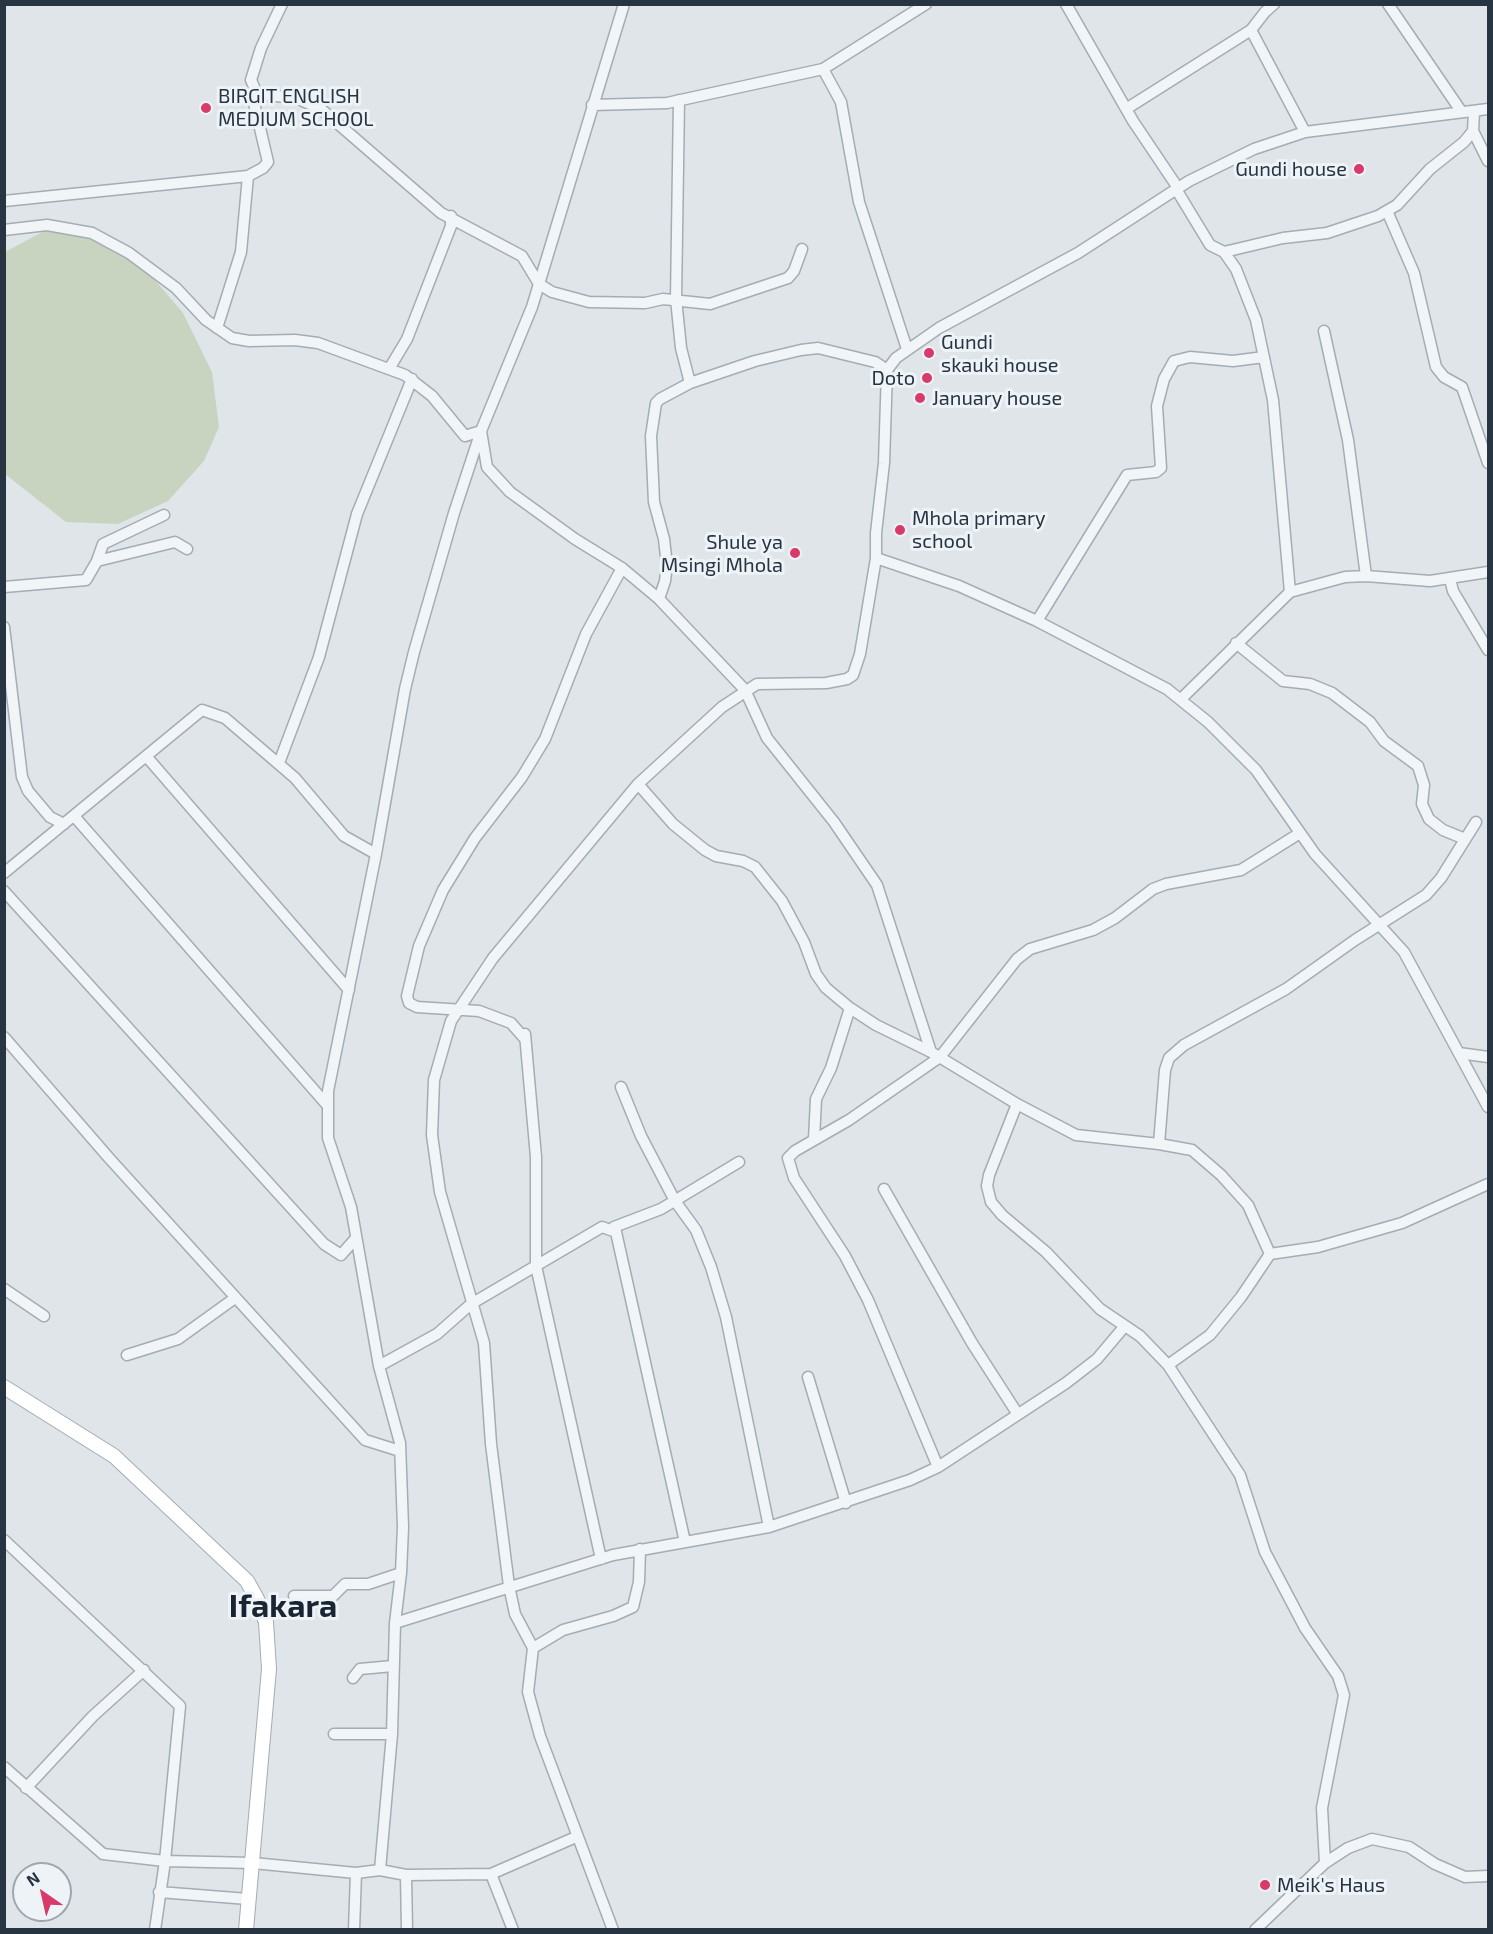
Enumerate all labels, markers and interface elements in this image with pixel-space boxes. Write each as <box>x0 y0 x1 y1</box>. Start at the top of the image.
place label: BIRGIT ENGLISH MEDIUM SCHOOL <box>218 84 374 131</box>
marker: BIRGIT ENGLISH MEDIUM SCHOOL <box>199 101 213 115</box>
place label: Gundi house <box>1235 157 1347 181</box>
marker: Gundi house <box>1352 162 1366 176</box>
place label: Gundi skauki house <box>941 330 1059 377</box>
marker: Gundi skauki house <box>922 346 936 360</box>
place label: Doto <box>871 366 915 390</box>
marker: Doto <box>920 371 934 385</box>
place label: January house <box>932 386 1062 410</box>
marker: January house <box>913 391 927 405</box>
place label: Mhola primary school <box>912 506 1046 553</box>
marker: Mhola primary school <box>893 523 907 537</box>
place label: Shule ya Msingi Mhola <box>661 530 783 577</box>
marker: Shule ya Msingi Mhola <box>788 546 802 560</box>
district label: Ifakara <box>229 1587 337 1625</box>
north arrow <box>12 1862 72 1922</box>
text: N <box>23 1867 43 1889</box>
place label: Meik's Haus <box>1277 1873 1385 1897</box>
marker: Meik's Haus <box>1258 1878 1272 1892</box>

